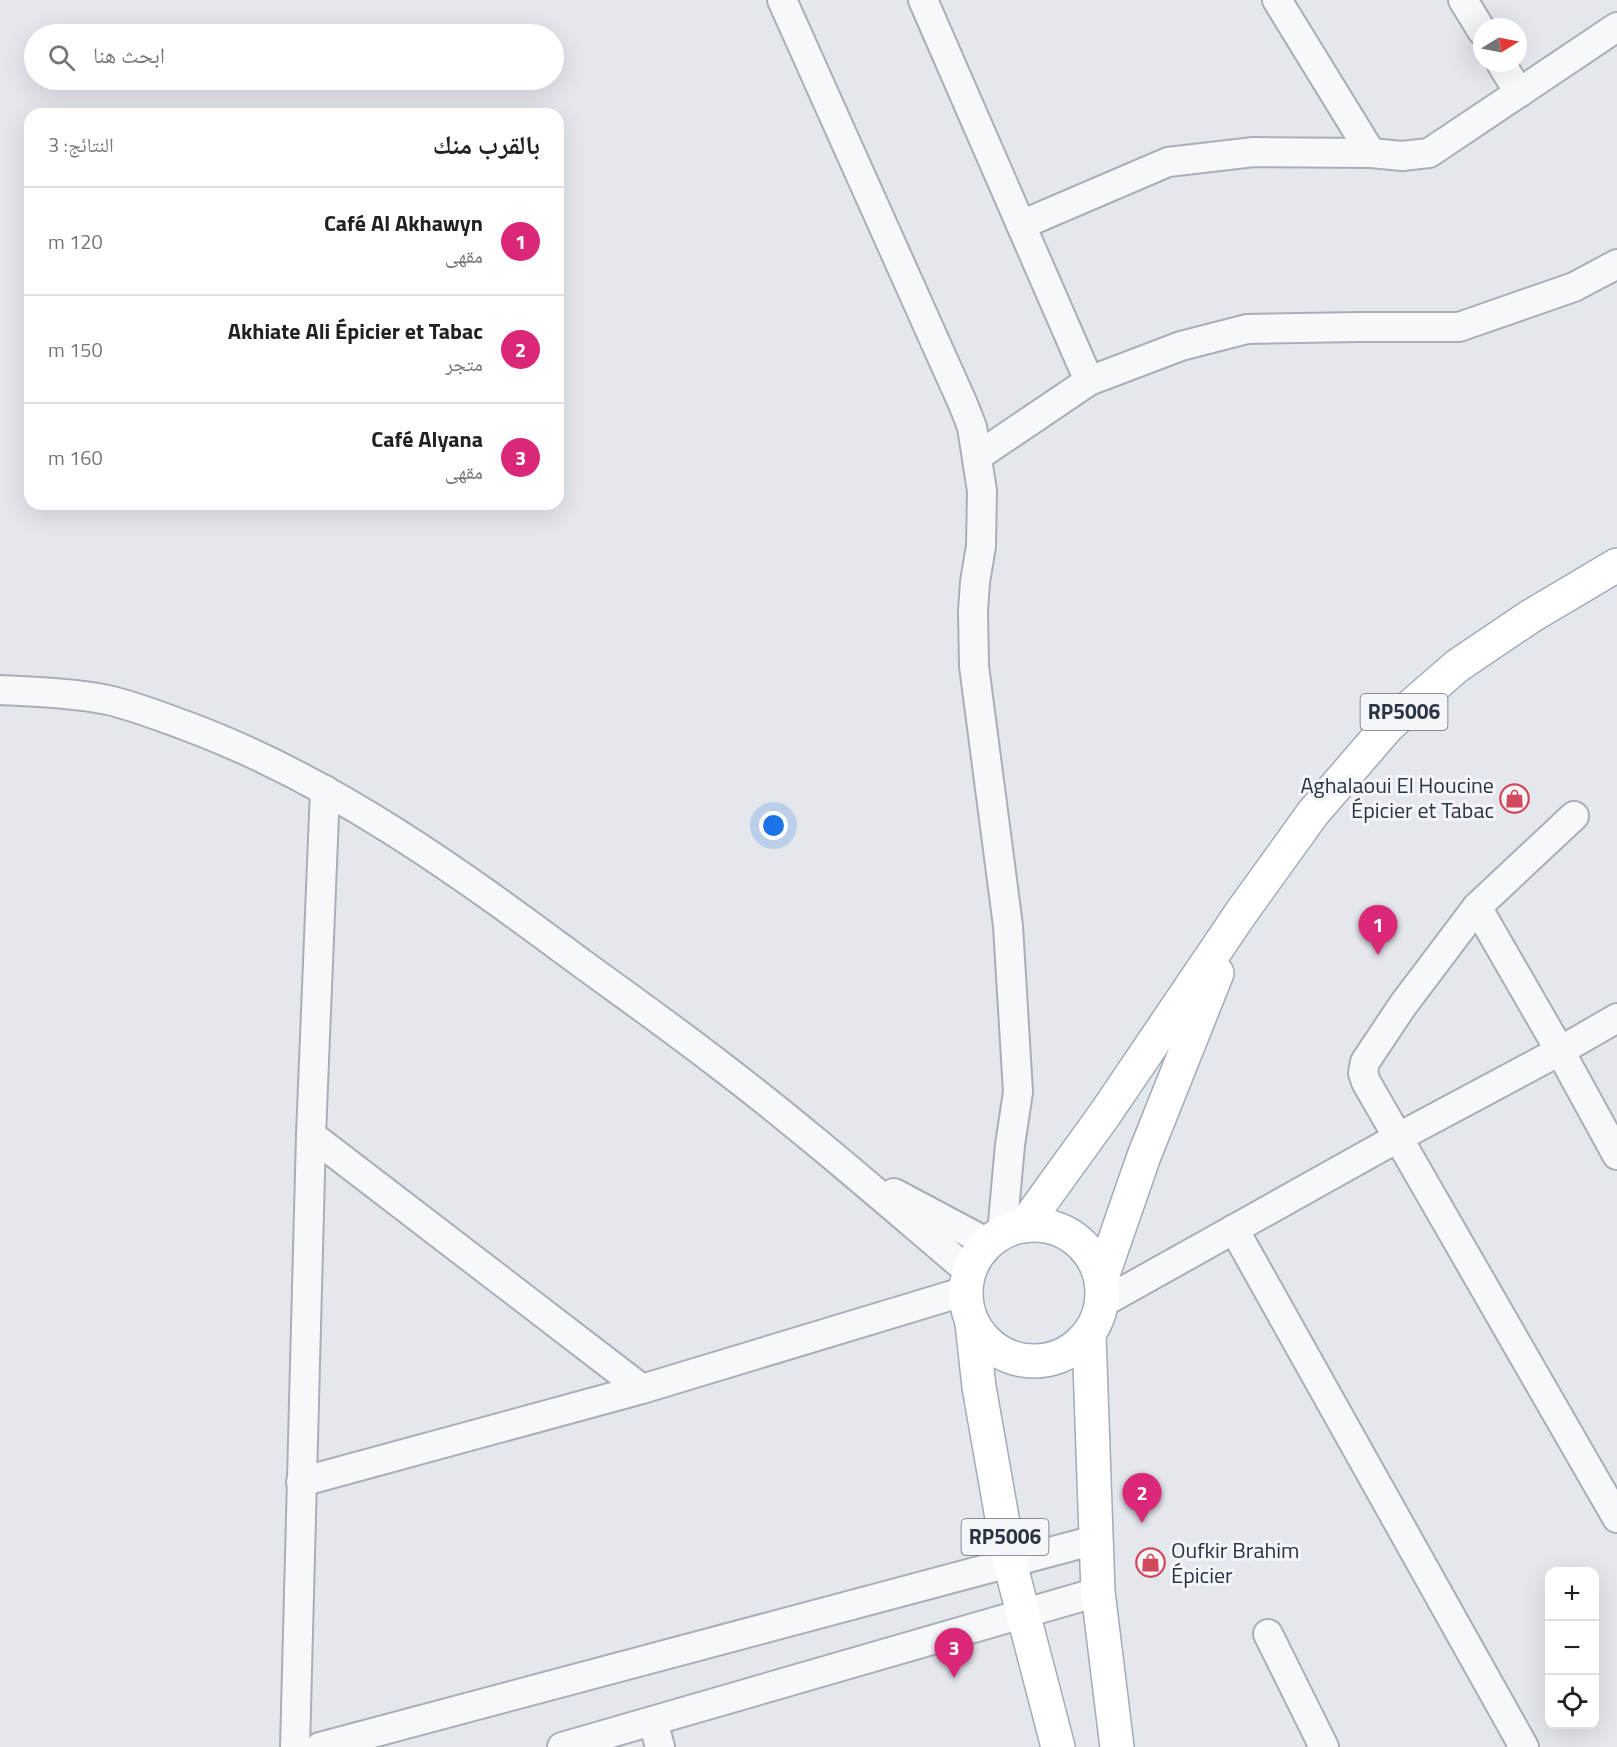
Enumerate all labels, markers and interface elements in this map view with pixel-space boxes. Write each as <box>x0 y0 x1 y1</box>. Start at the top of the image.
north arrow <box>1473 18 1527 72</box>
search box <box>24 24 564 90</box>
text: ابحث هنا <box>93 38 165 72</box>
icon: search <box>45 41 78 74</box>
text: بالقرب منك <box>433 125 540 164</box>
text: النتائج: 3 <box>48 129 114 160</box>
text: Café Al Akhawyn <box>324 206 483 240</box>
text: 120 m <box>48 226 103 257</box>
text: 1 <box>515 226 526 257</box>
text: مقهى <box>445 240 483 271</box>
text: Akhiate Ali Épicier et Tabac <box>228 314 483 348</box>
text: 150 m <box>48 334 103 365</box>
text: 2 <box>515 334 526 365</box>
text: متجر <box>445 348 483 379</box>
text: Café Alyana <box>371 422 483 456</box>
text: 160 m <box>48 442 103 473</box>
text: 3 <box>515 442 526 473</box>
text: مقهى <box>445 456 483 487</box>
road number: RP5006 <box>1360 694 1448 730</box>
place label: Aghalaoui El Houcine Épicier et Tabac <box>1300 768 1494 827</box>
shop icon: Aghalaoui El Houcine Épicier et Tabac <box>1499 782 1531 814</box>
your location <box>759 811 788 840</box>
pin: 1 <box>1358 906 1398 955</box>
pin: 2 <box>1122 1474 1162 1523</box>
road number: RP5006 <box>962 1519 1048 1555</box>
place label: Oufkir Brahim Épicier <box>1171 1533 1300 1592</box>
shop icon: Oufkir Brahim Épicier <box>1134 1547 1166 1579</box>
map controls <box>1545 1567 1599 1729</box>
button: + <box>1545 1567 1599 1621</box>
button: − <box>1545 1621 1599 1675</box>
pin: 3 <box>934 1628 974 1678</box>
button: locate <box>1545 1675 1599 1729</box>

